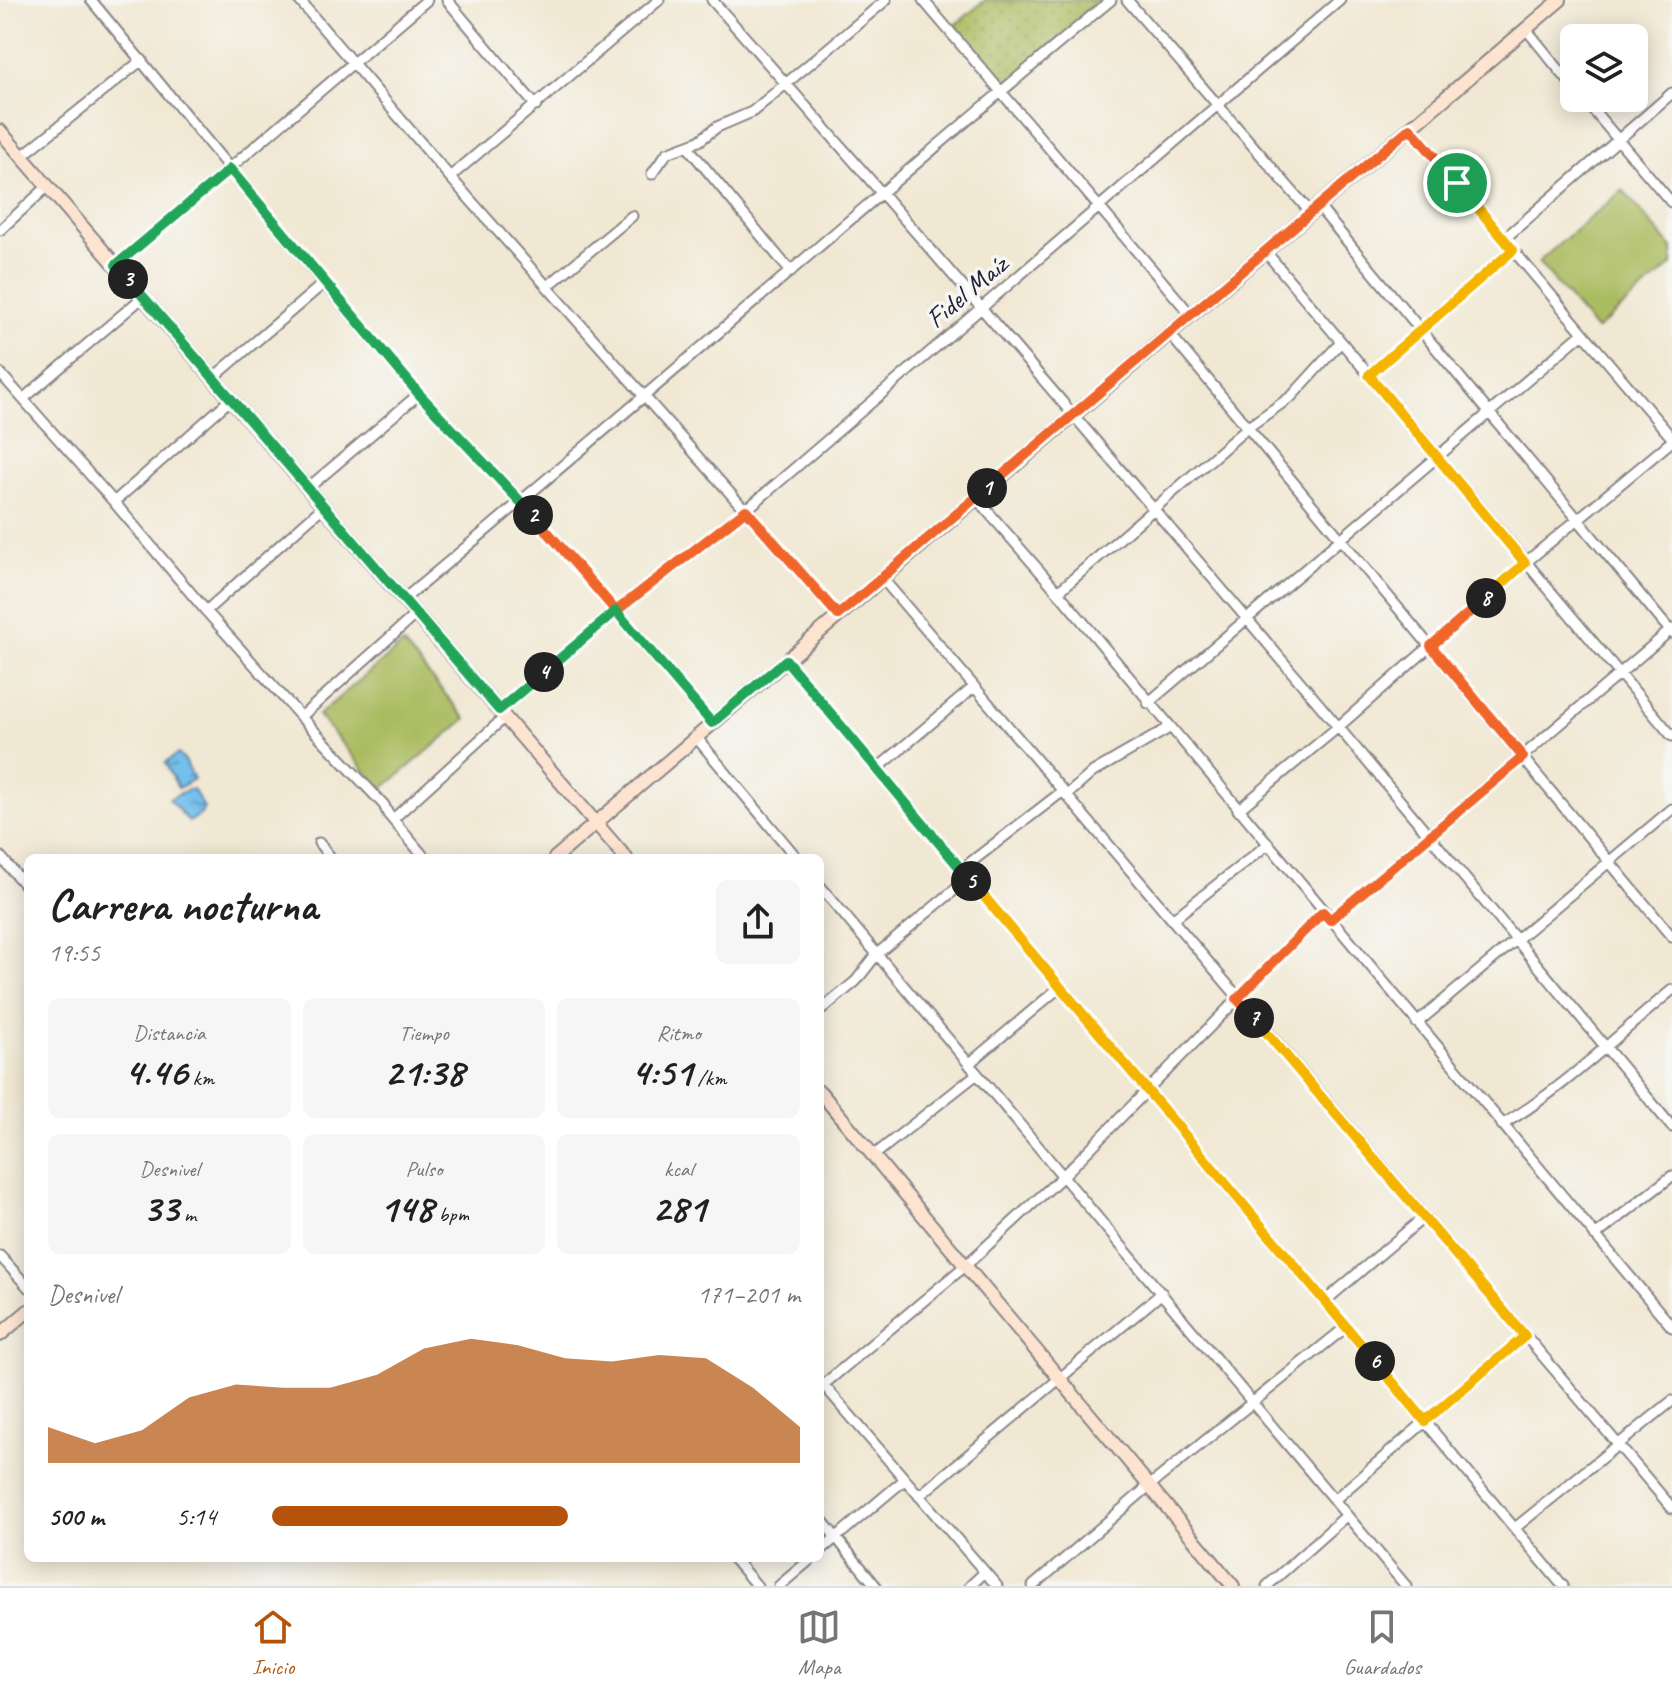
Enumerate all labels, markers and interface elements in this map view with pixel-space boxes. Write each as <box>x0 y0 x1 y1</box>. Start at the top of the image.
map controls <box>1560 24 1648 112</box>
button: layers <box>1560 24 1648 112</box>
pin <box>1423 149 1491 217</box>
icon: arrive <box>1435 161 1479 205</box>
street label: Fidel Maíz <box>918 245 1017 335</box>
pin: 3 <box>108 259 148 299</box>
text: 3 <box>123 265 133 293</box>
pin: 1 <box>967 468 1007 508</box>
text: 1 <box>982 474 992 502</box>
pin: 2 <box>513 495 553 535</box>
text: 2 <box>528 501 538 529</box>
pin: 8 <box>1466 578 1506 618</box>
text: 8 <box>1481 584 1491 612</box>
pin: 4 <box>524 652 564 692</box>
text: 4 <box>539 658 549 686</box>
pin: 5 <box>951 861 991 901</box>
text: 5 <box>966 867 976 895</box>
text: Carrera nocturna <box>48 878 317 933</box>
button: share <box>716 880 800 964</box>
text: 19:55 <box>48 936 100 969</box>
pin: 7 <box>1234 998 1274 1038</box>
text: 7 <box>1249 1004 1259 1032</box>
text: Distancia <box>133 1019 205 1047</box>
text: Tiempo <box>399 1019 449 1047</box>
text: Ritmo <box>656 1019 701 1047</box>
text: 4.46 <box>125 1047 187 1097</box>
text: 21:38 <box>384 1047 464 1097</box>
text: 4:51 <box>631 1047 692 1097</box>
text: km <box>187 1064 214 1092</box>
text: /km <box>692 1064 726 1092</box>
text: Desnivel <box>139 1155 199 1183</box>
text: Pulso <box>406 1155 442 1183</box>
text: kcal <box>664 1155 693 1183</box>
text: 33 <box>143 1183 179 1233</box>
text: 148 <box>379 1183 433 1233</box>
text: 281 <box>652 1183 706 1233</box>
text: m <box>179 1200 196 1228</box>
text: bpm <box>433 1200 469 1228</box>
text: Desnivel <box>48 1278 119 1311</box>
text: 171–201 m <box>697 1278 800 1311</box>
pin: 6 <box>1355 1341 1395 1381</box>
text: 6 <box>1370 1347 1380 1375</box>
text: 500 m <box>48 1500 104 1533</box>
text: 5:14 <box>176 1500 216 1533</box>
tab: Inicio <box>251 1605 295 1681</box>
tab: Mapa <box>797 1605 841 1681</box>
tab: Guardados <box>1344 1605 1421 1681</box>

